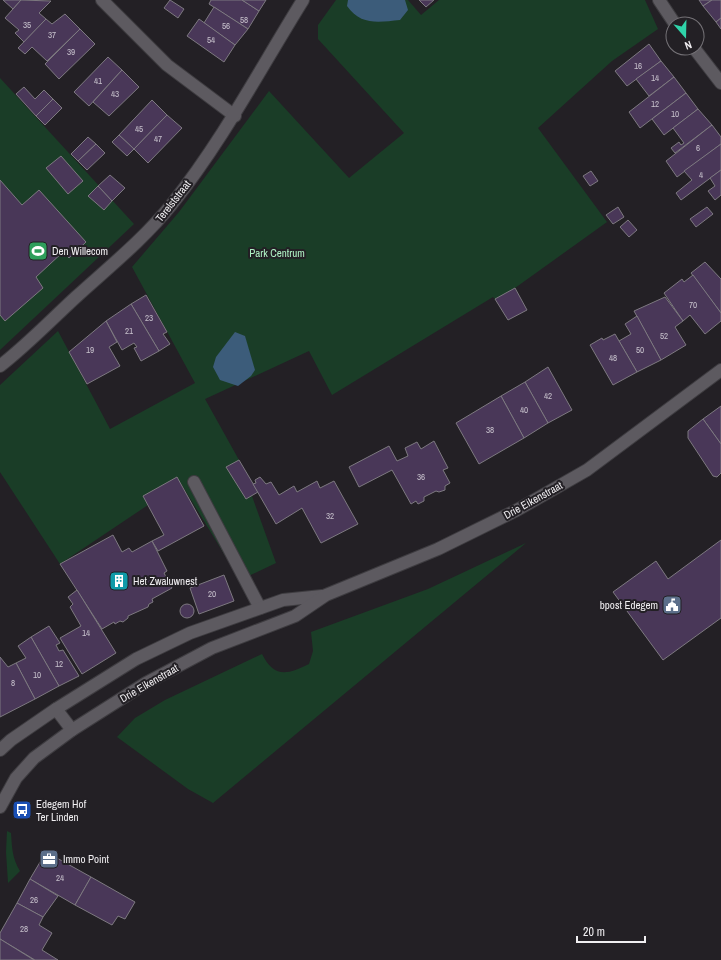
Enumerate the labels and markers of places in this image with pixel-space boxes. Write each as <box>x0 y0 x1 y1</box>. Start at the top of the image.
sports icon: Den Willecom <box>27 240 49 262</box>
place label: Den Willecom <box>52 244 108 258</box>
building icon: Het Zwaluwnest <box>108 570 130 592</box>
place label: Het Zwaluwnest <box>133 574 198 588</box>
public building icon: bpost Edegem <box>661 594 683 616</box>
place label: bpost Edegem <box>600 598 658 612</box>
place label: Edegem Hof Ter Linden <box>36 797 87 824</box>
bus stop icon: Edegem Hof Ter Linden <box>11 799 33 821</box>
office icon: Immo Point <box>38 848 60 870</box>
place label: Immo Point <box>63 852 110 866</box>

